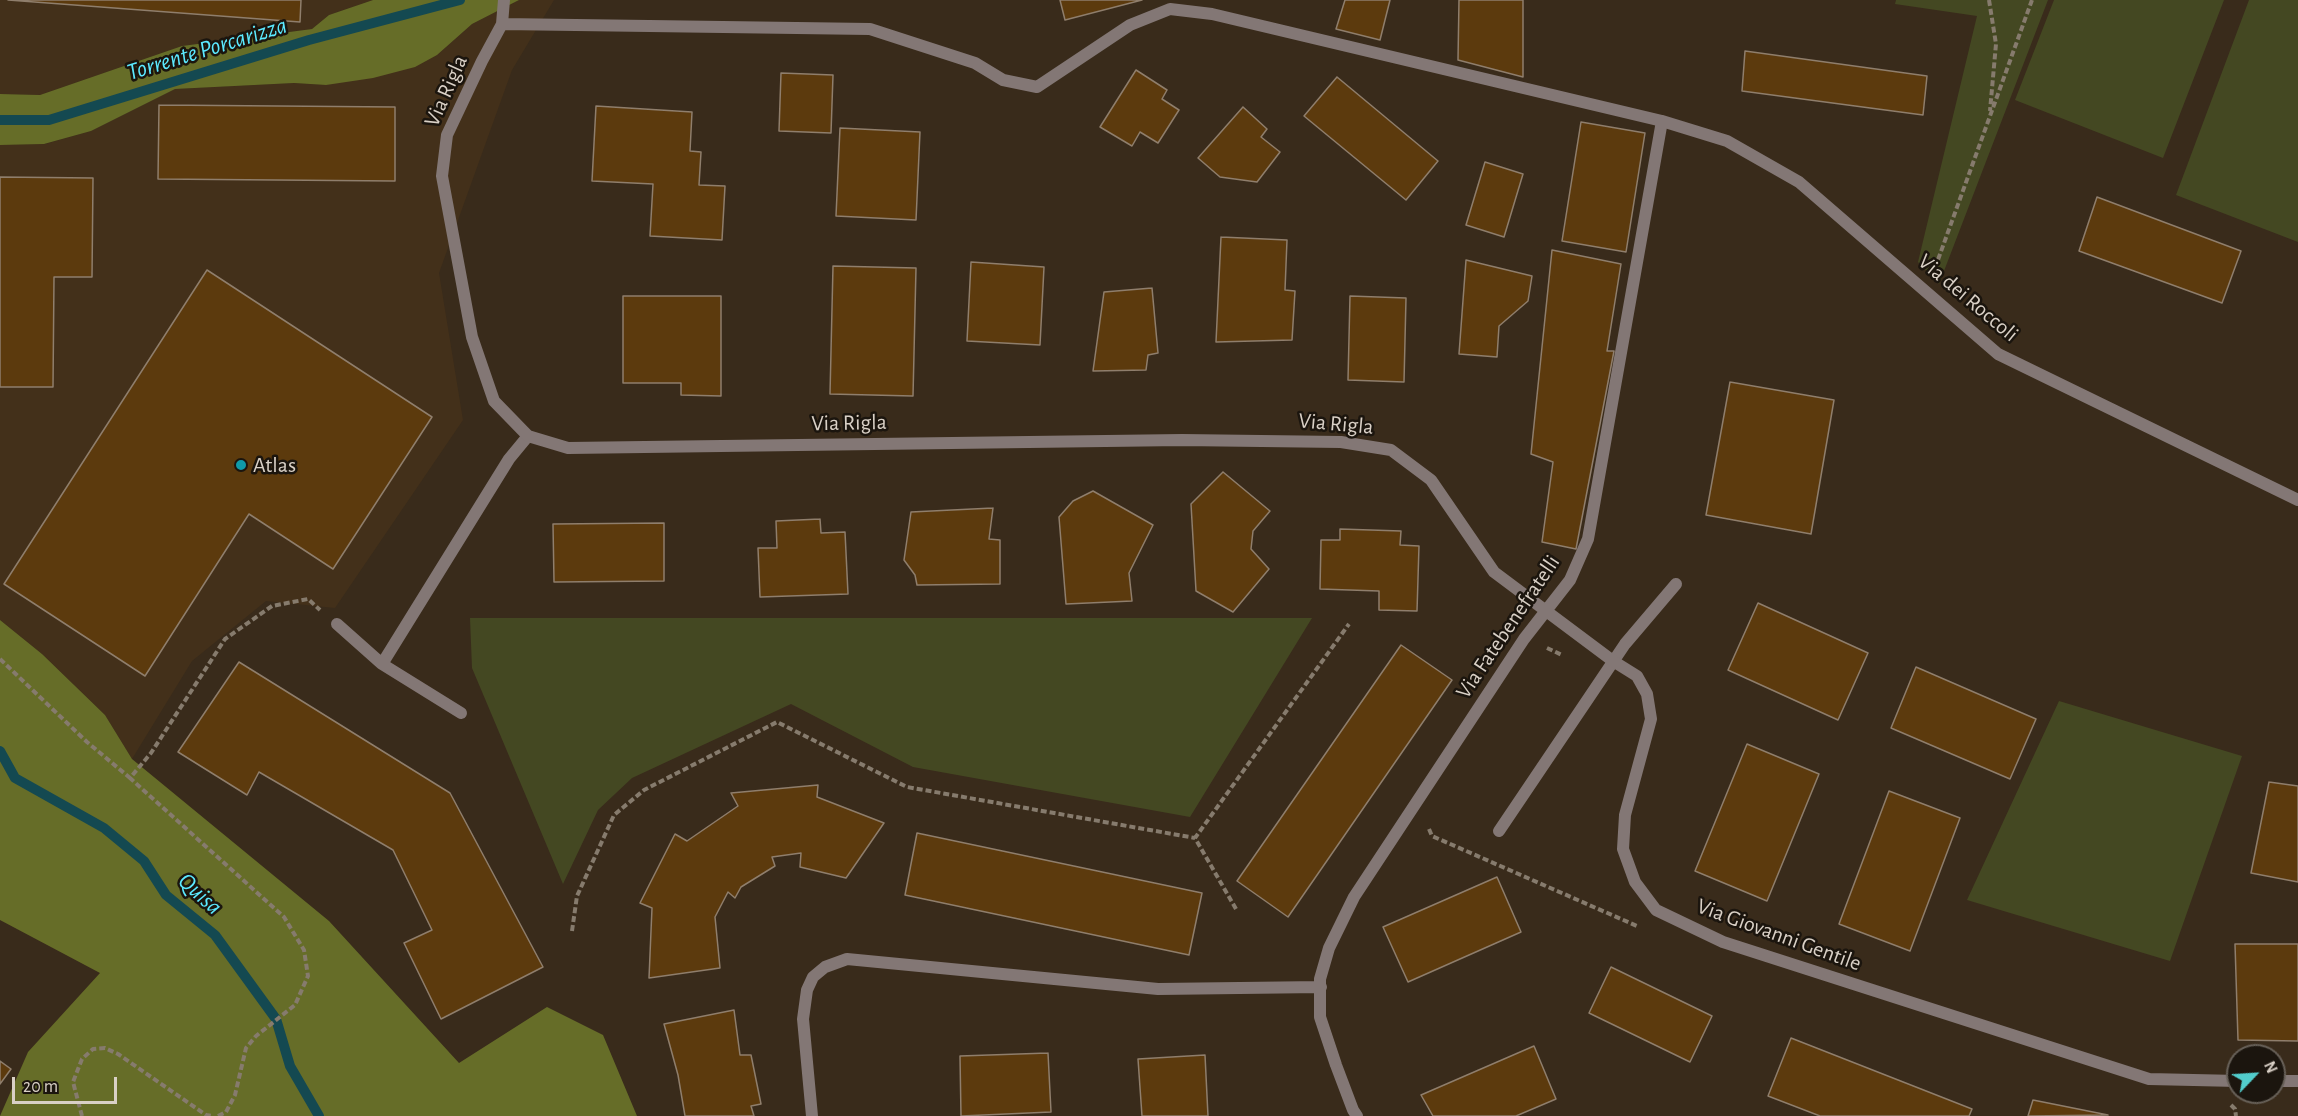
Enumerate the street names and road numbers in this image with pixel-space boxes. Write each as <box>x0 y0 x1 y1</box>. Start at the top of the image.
street label: Via Rigla <box>419 51 473 131</box>
street label: Via dei Roccoli <box>1913 248 2023 348</box>
street label: Via Rigla <box>1297 408 1375 440</box>
street label: Via Rigla <box>811 409 887 437</box>
street label: Via Fatebenefratelli <box>1450 550 1566 704</box>
street label: Via Giovanni Gentile <box>1693 893 1865 977</box>

